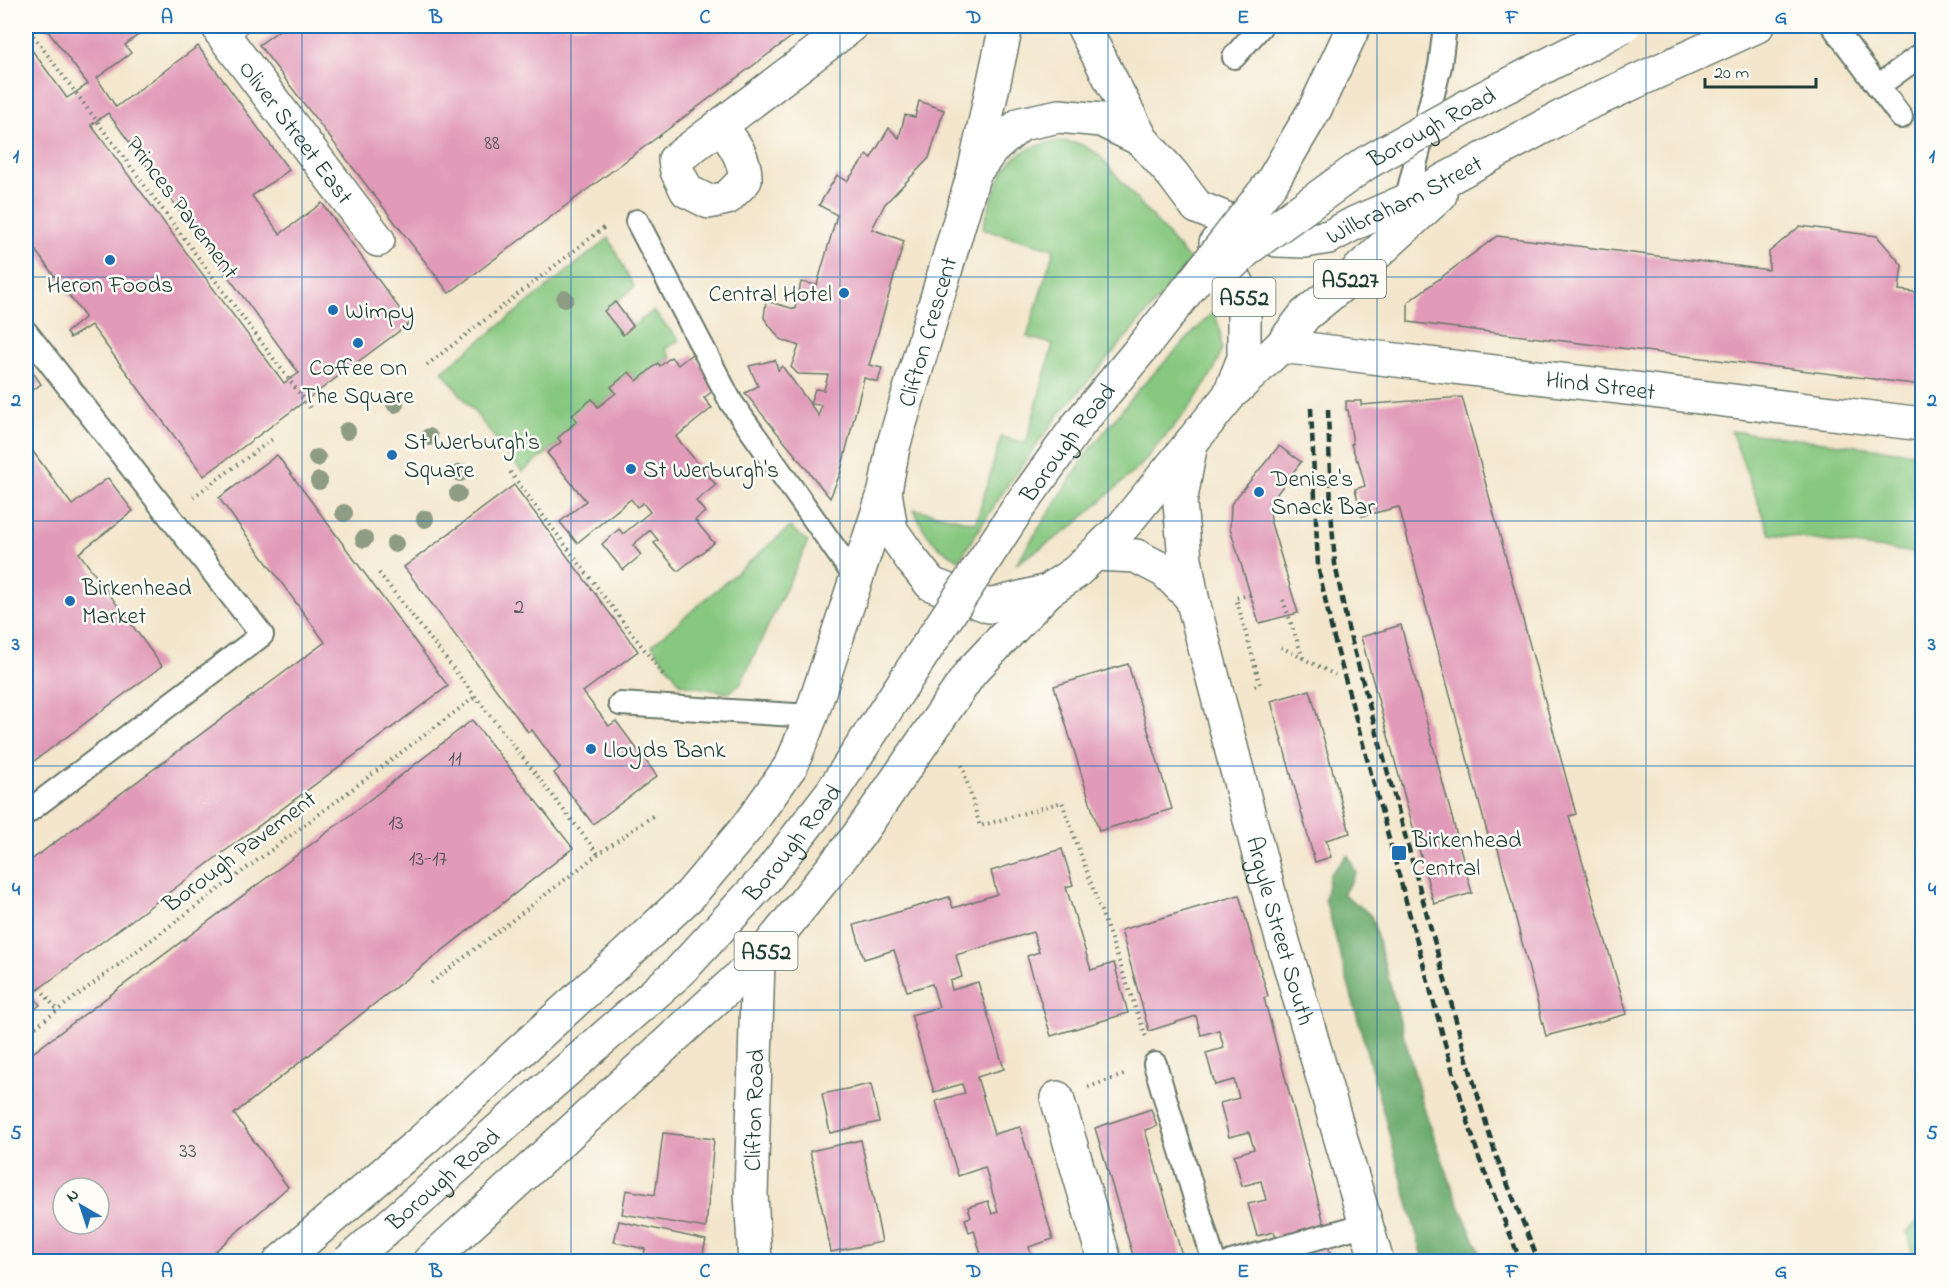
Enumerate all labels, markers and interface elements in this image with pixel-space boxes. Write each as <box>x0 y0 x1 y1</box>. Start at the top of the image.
text: A <box>161 4 173 33</box>
text: B <box>428 4 443 33</box>
text: C <box>700 4 711 33</box>
text: D <box>966 4 981 33</box>
text: E <box>1237 4 1249 33</box>
text: F <box>1505 4 1519 33</box>
text: G <box>1775 4 1788 33</box>
scale bar <box>1705 51 1816 89</box>
street label: Oliver Street East <box>228 54 360 213</box>
text: 20 m <box>1714 61 1749 87</box>
street label: Borough Road <box>1361 79 1503 179</box>
house number: 88 <box>484 129 500 159</box>
street label: Princes Pavement <box>116 130 246 287</box>
text: 1 <box>13 143 20 172</box>
text: 1 <box>1929 143 1936 172</box>
street label: Wilbraham Street <box>1321 148 1490 255</box>
marker: Heron Foods <box>103 253 117 267</box>
street label: Clifton Crescent <box>891 253 968 412</box>
road number: A5227 <box>1314 260 1386 298</box>
place label: Heron Foods <box>47 269 173 304</box>
place label: Central Hotel <box>708 278 832 313</box>
road number: A552 <box>1212 278 1276 316</box>
marker: Central Hotel <box>837 286 851 300</box>
place label: Wimpy <box>345 295 414 331</box>
marker: Wimpy <box>326 303 340 317</box>
marker: Coffee On The Square <box>351 336 365 350</box>
place label: Coffee On The Square <box>302 352 414 415</box>
street label: Hind Street <box>1544 363 1657 411</box>
street label: Borough Road <box>1012 376 1126 512</box>
text: 2 <box>10 387 21 416</box>
text: 2 <box>1926 387 1937 416</box>
place label: St Werburgh's Square <box>404 426 540 489</box>
marker: St Werburgh's Square <box>385 448 399 462</box>
place label: St Werburgh's <box>643 454 779 489</box>
marker: St Werburgh's <box>624 462 638 476</box>
place label: Denise's Snack Bar <box>1270 463 1375 526</box>
marker: Denise's Snack Bar <box>1252 485 1266 499</box>
place label: Birkenhead Market <box>81 572 192 635</box>
house number: 2 <box>514 593 524 623</box>
marker: Birkenhead Market <box>63 594 77 608</box>
text: 3 <box>11 631 20 660</box>
text: 3 <box>1927 631 1936 660</box>
place label: Lloyds Bank <box>603 734 726 770</box>
marker: Lloyds Bank <box>584 742 598 756</box>
house number: 11 <box>448 745 462 775</box>
street label: Borough Road <box>736 777 852 912</box>
street label: Borough Pavement <box>155 783 325 923</box>
house number: 13 <box>388 809 404 839</box>
place label: Birkenhead Central <box>1411 824 1522 887</box>
street label: Argyle Street South <box>1235 833 1322 1030</box>
marker: Birkenhead Central <box>1390 844 1408 862</box>
house number: 13-17 <box>409 845 448 875</box>
text: 4 <box>12 876 21 905</box>
text: 4 <box>1928 876 1937 905</box>
road number: A552 <box>734 932 798 970</box>
street label: Clifton Road <box>737 1048 775 1172</box>
text: 5 <box>10 1120 22 1149</box>
text: 5 <box>1926 1120 1938 1149</box>
street label: Borough Road <box>379 1121 510 1241</box>
house number: 33 <box>179 1137 197 1167</box>
north arrow <box>51 1176 111 1236</box>
text: N <box>61 1183 85 1209</box>
text: A <box>161 1258 173 1287</box>
text: B <box>428 1258 443 1287</box>
text: C <box>700 1258 711 1287</box>
text: D <box>966 1258 981 1287</box>
text: E <box>1237 1258 1249 1287</box>
text: F <box>1505 1258 1519 1287</box>
text: G <box>1775 1258 1788 1287</box>

